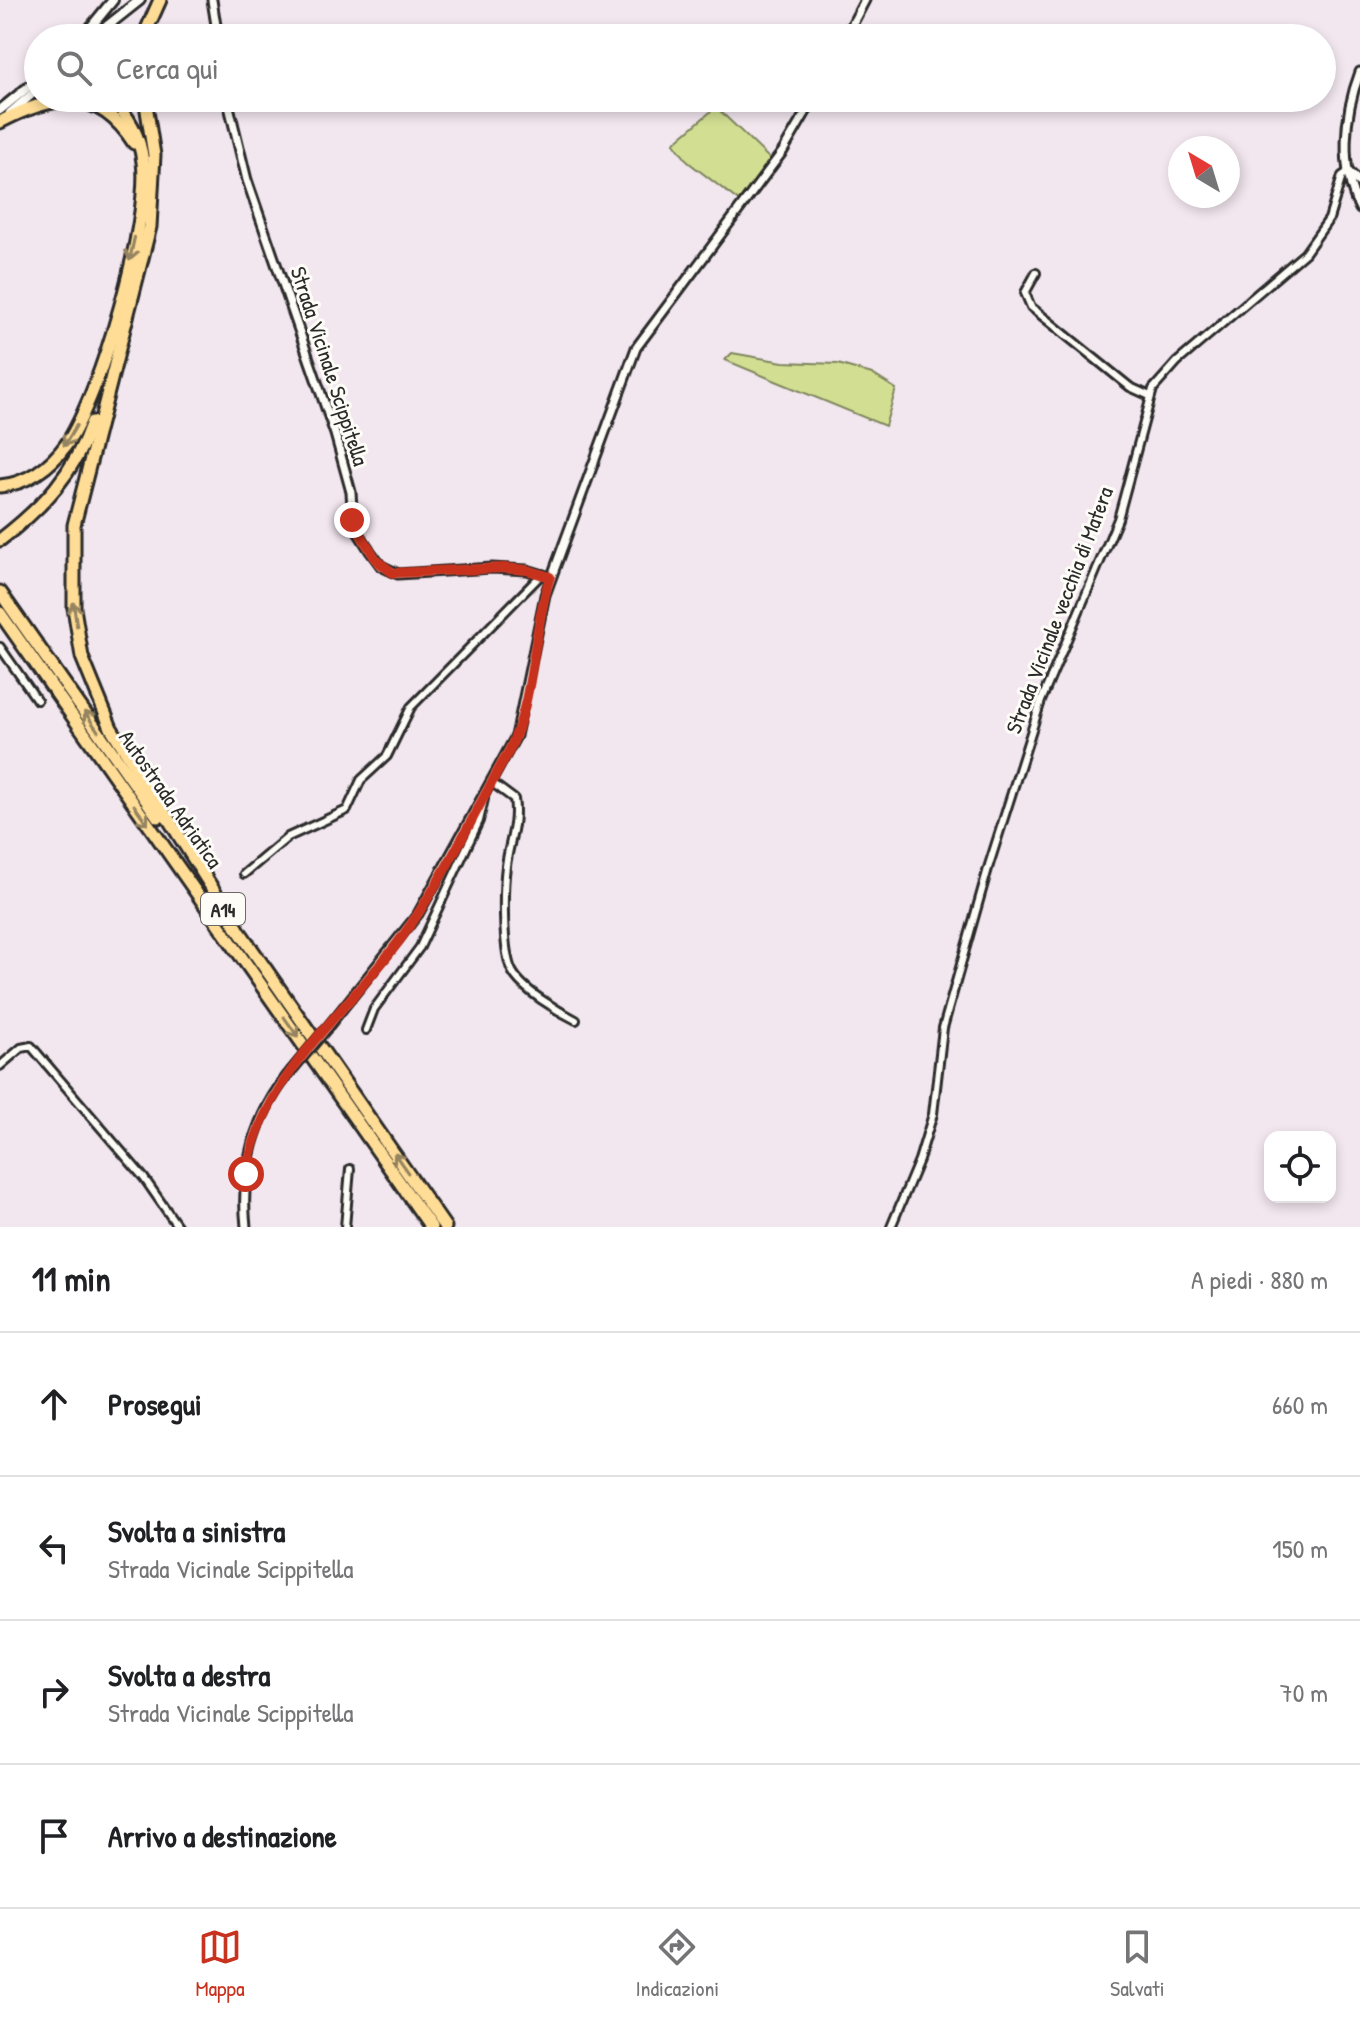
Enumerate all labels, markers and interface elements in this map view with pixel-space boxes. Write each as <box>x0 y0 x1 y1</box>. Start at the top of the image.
search box <box>24 24 1336 112</box>
icon: search <box>52 46 96 90</box>
text: Cerca qui <box>116 48 219 88</box>
north arrow <box>1168 136 1240 208</box>
one-way arrow <box>124 236 139 261</box>
street label: Strada Vicinale Scippitella <box>284 263 376 470</box>
one-way arrow <box>62 424 78 447</box>
street label: Strada Vicinale vecchia di Matera <box>998 482 1120 738</box>
route end <box>334 502 370 538</box>
one-way arrow <box>67 602 82 627</box>
one-way arrow <box>83 710 99 732</box>
street label: Autostrada Adriatica <box>112 724 230 874</box>
one-way arrow <box>133 803 149 825</box>
road number: A14 <box>201 893 245 925</box>
one-way arrow <box>283 1016 299 1038</box>
map controls <box>1264 1131 1336 1203</box>
button: locate <box>1264 1131 1336 1203</box>
one-way arrow <box>393 1153 410 1174</box>
route start <box>228 1156 264 1192</box>
text: 11 min <box>32 1256 111 1302</box>
text: A piedi · 880 m <box>1191 1262 1328 1297</box>
icon: ahead <box>32 1382 76 1426</box>
text: Prosegui <box>108 1384 202 1424</box>
text: 660 m <box>1272 1387 1328 1422</box>
text: Svolta a sinistra <box>108 1511 285 1551</box>
icon: left <box>32 1526 76 1570</box>
text: 150 m <box>1272 1531 1328 1566</box>
text: Strada Vicinale Scippitella <box>108 1551 354 1586</box>
text: Svolta a destra <box>108 1655 270 1695</box>
icon: right <box>32 1670 76 1714</box>
text: 70 m <box>1280 1675 1328 1710</box>
text: Strada Vicinale Scippitella <box>108 1695 354 1730</box>
icon: arrive <box>32 1814 76 1858</box>
text: Arrivo a destinazione <box>108 1816 337 1856</box>
tab: Mappa <box>195 1925 245 2003</box>
tab: Indicazioni <box>635 1925 719 2003</box>
tab: Salvati <box>1110 1925 1165 2003</box>

